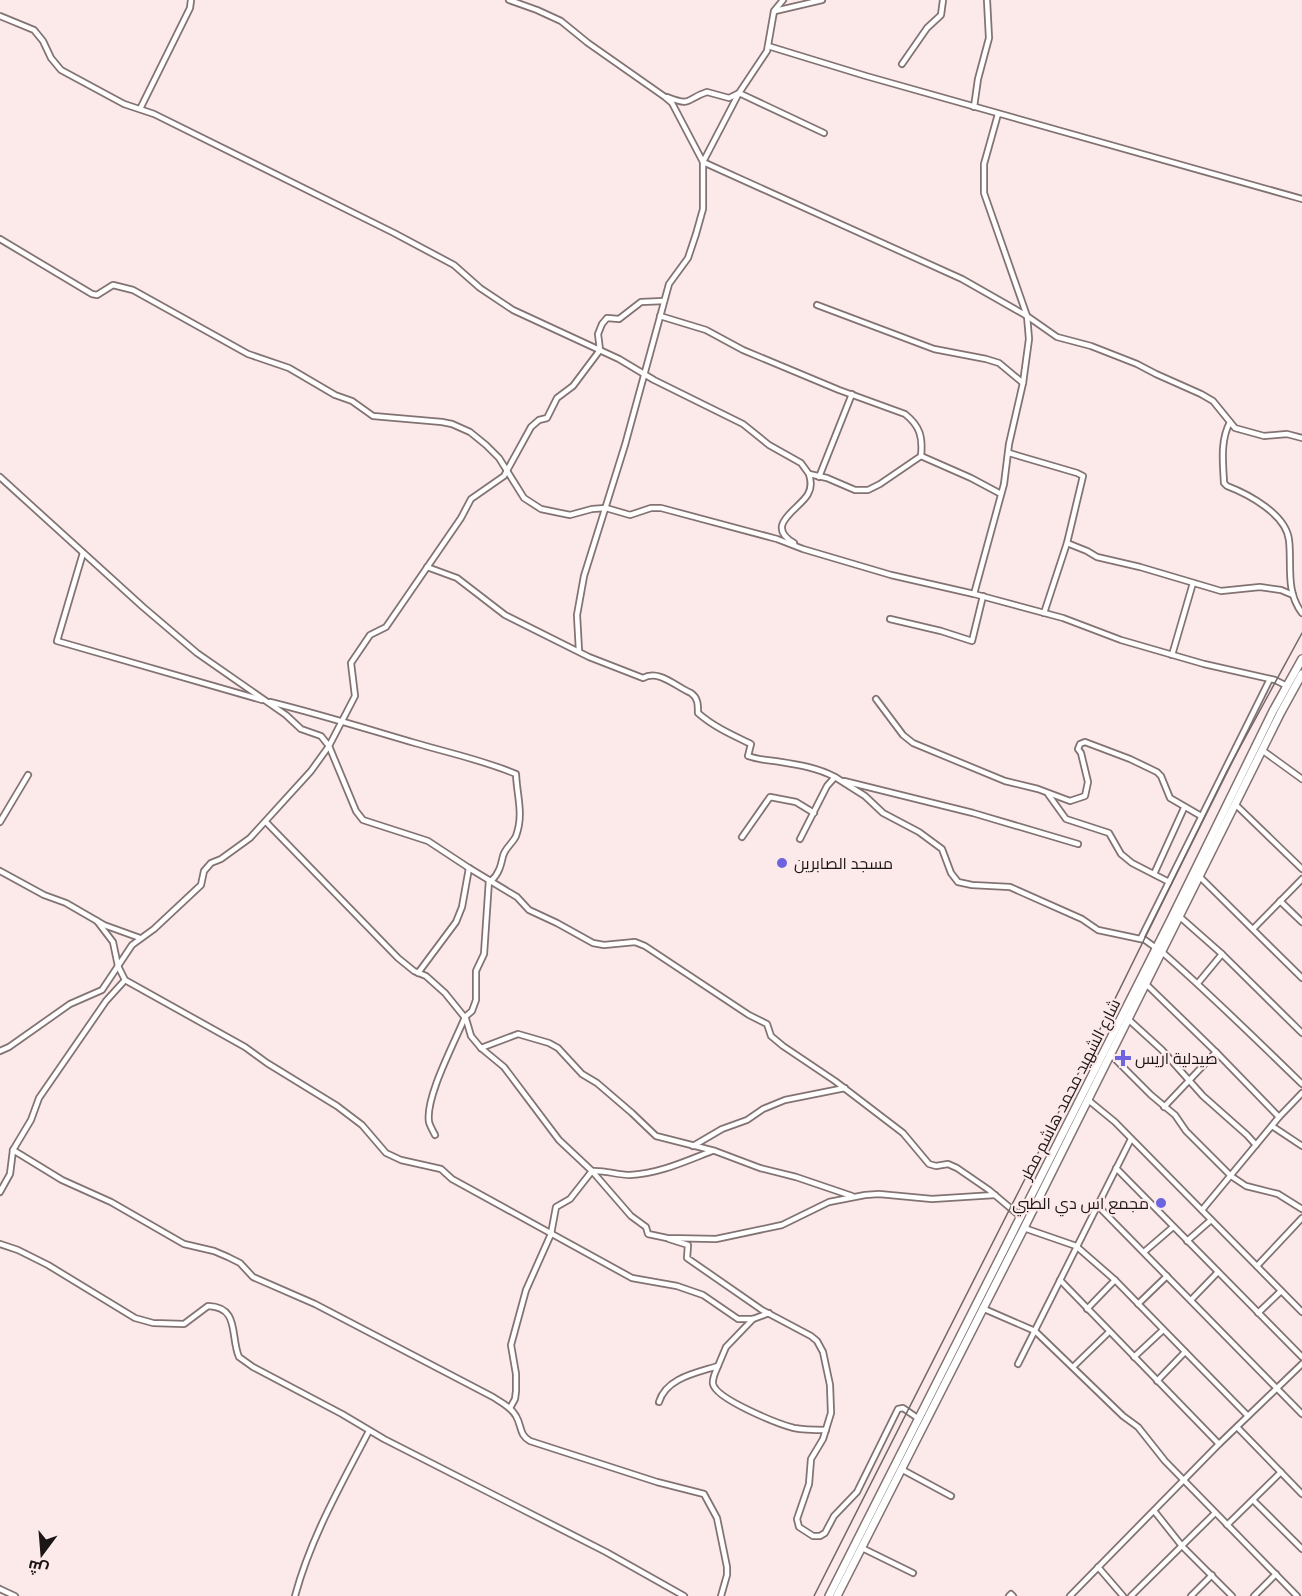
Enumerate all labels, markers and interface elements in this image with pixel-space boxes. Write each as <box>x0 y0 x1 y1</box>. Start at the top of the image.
place label: مسجد الصابرين <box>794 854 893 874</box>
marker: مسجد الصابرين <box>775 856 789 870</box>
street label: شارع الشهيد محمد هاشم مطر <box>1016 996 1126 1185</box>
place label: صيدلية اريس <box>1135 1049 1218 1069</box>
marker: صيدلية اريس <box>1116 1051 1130 1065</box>
place label: مجمع اس دي الطبي <box>1012 1194 1149 1217</box>
marker: مجمع اس دي الطبي <box>1154 1196 1168 1210</box>
north arrow <box>12 1524 72 1584</box>
text: ش <box>26 1556 50 1580</box>

